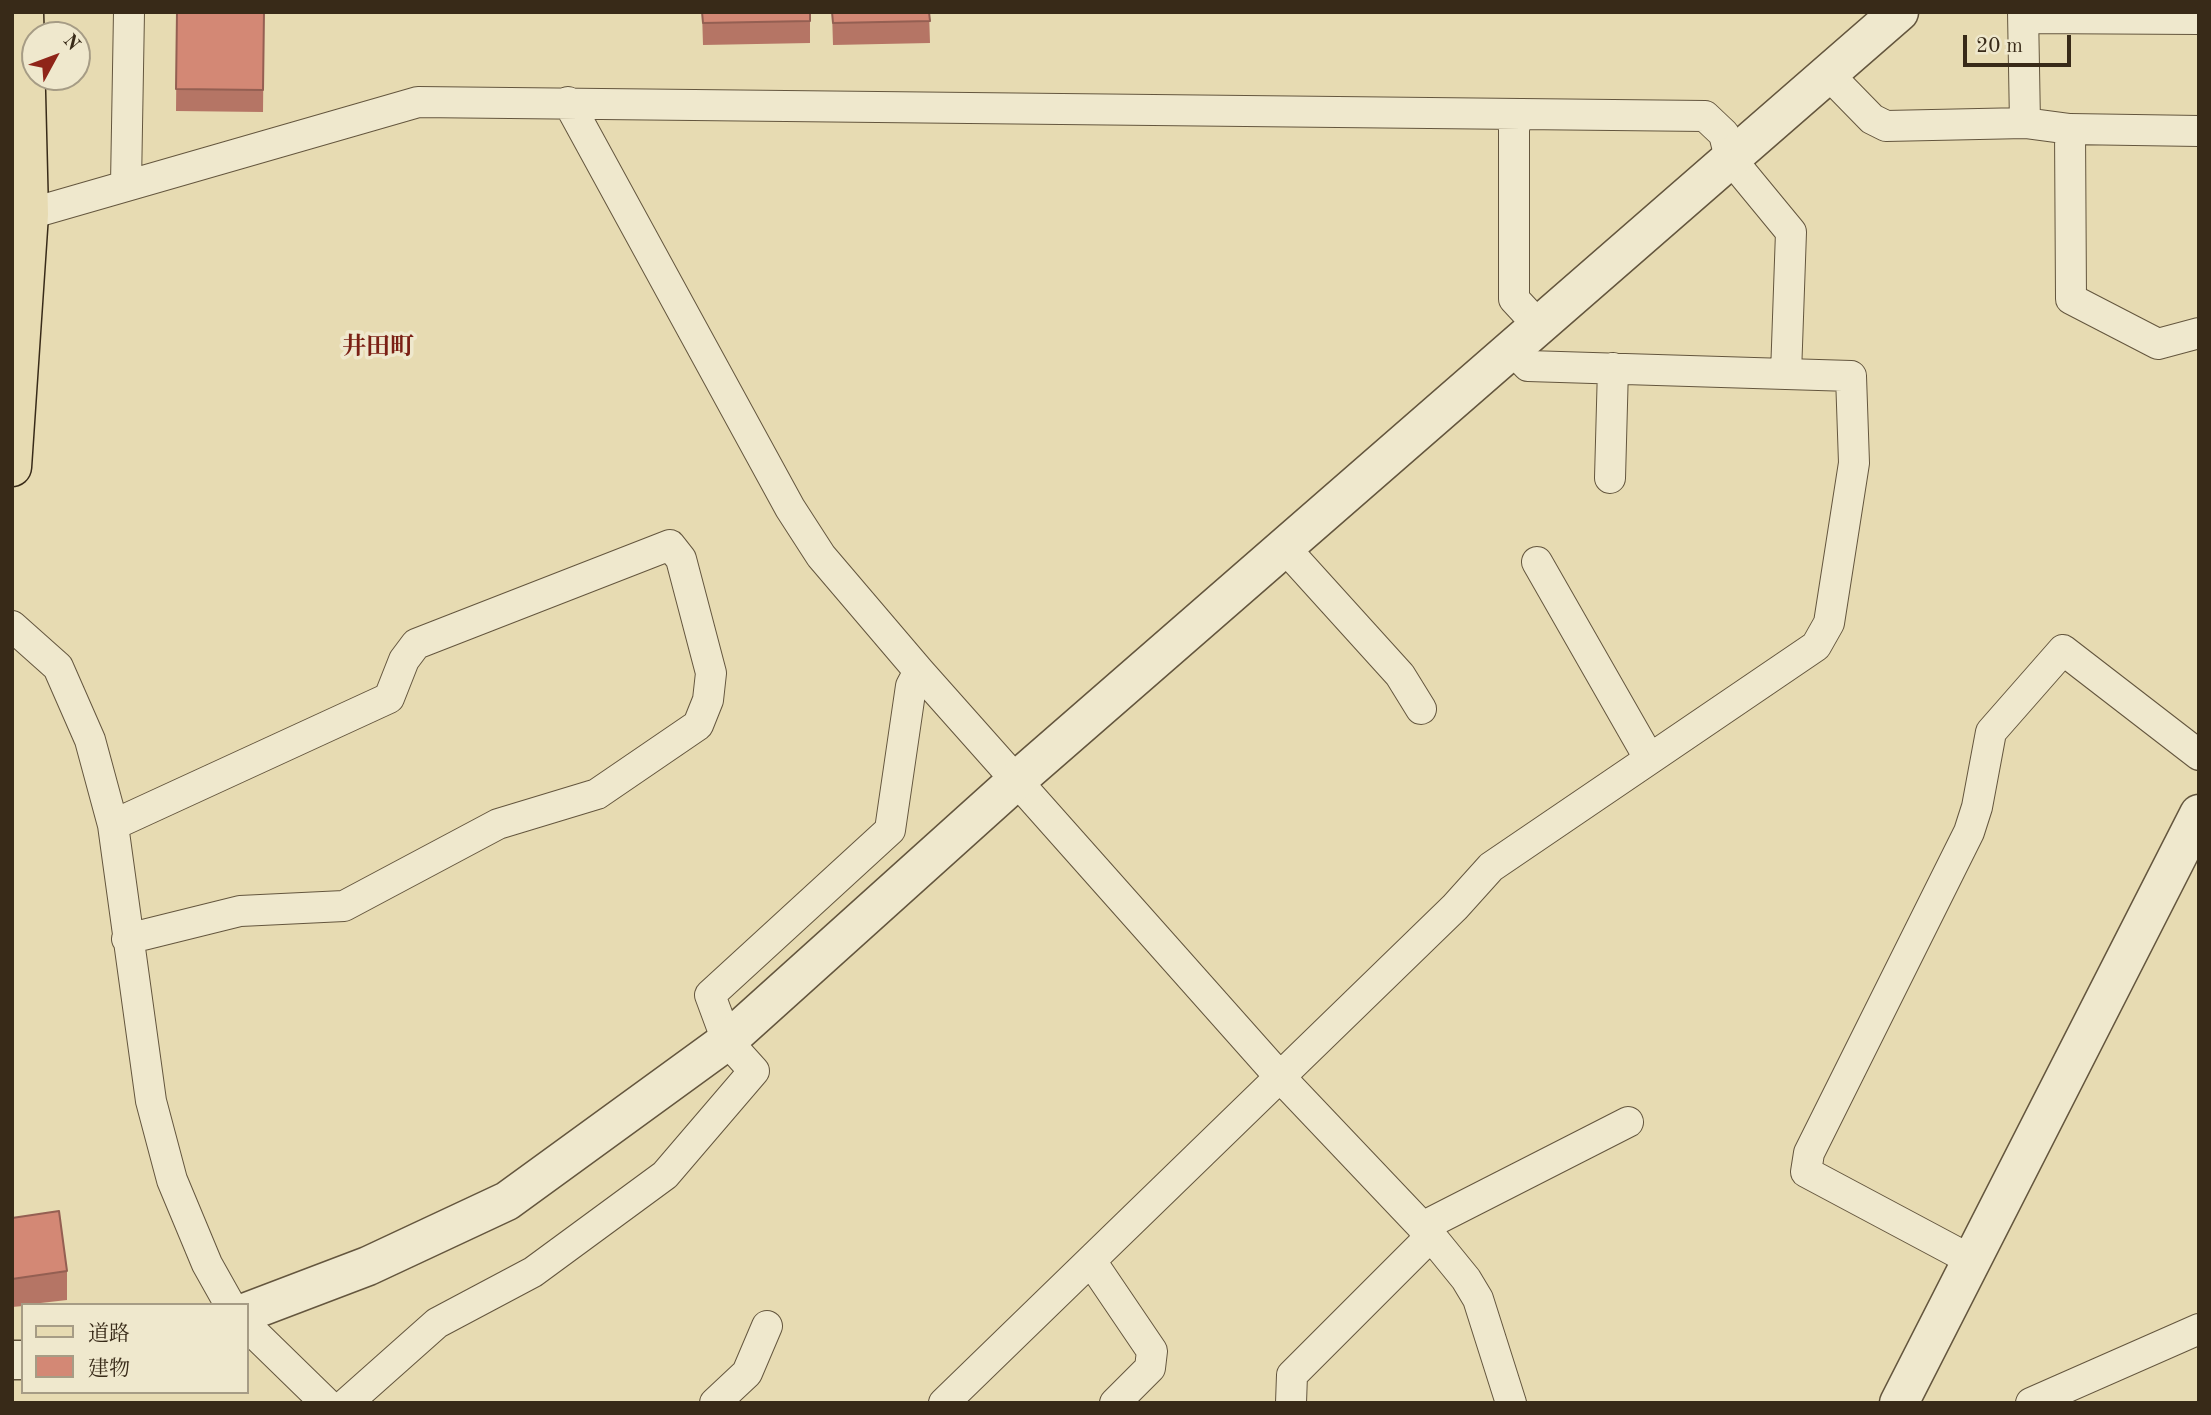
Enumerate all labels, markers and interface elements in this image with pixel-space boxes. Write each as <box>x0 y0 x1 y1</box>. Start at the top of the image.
north arrow <box>21 21 91 91</box>
scale bar <box>1966 21 2074 65</box>
text: N <box>59 31 83 55</box>
text: 20 m <box>1976 36 2023 57</box>
district label: 井田町 <box>342 334 414 362</box>
legend <box>21 1303 248 1394</box>
text: 道路 <box>88 1324 130 1345</box>
text: 建物 <box>88 1359 130 1380</box>

